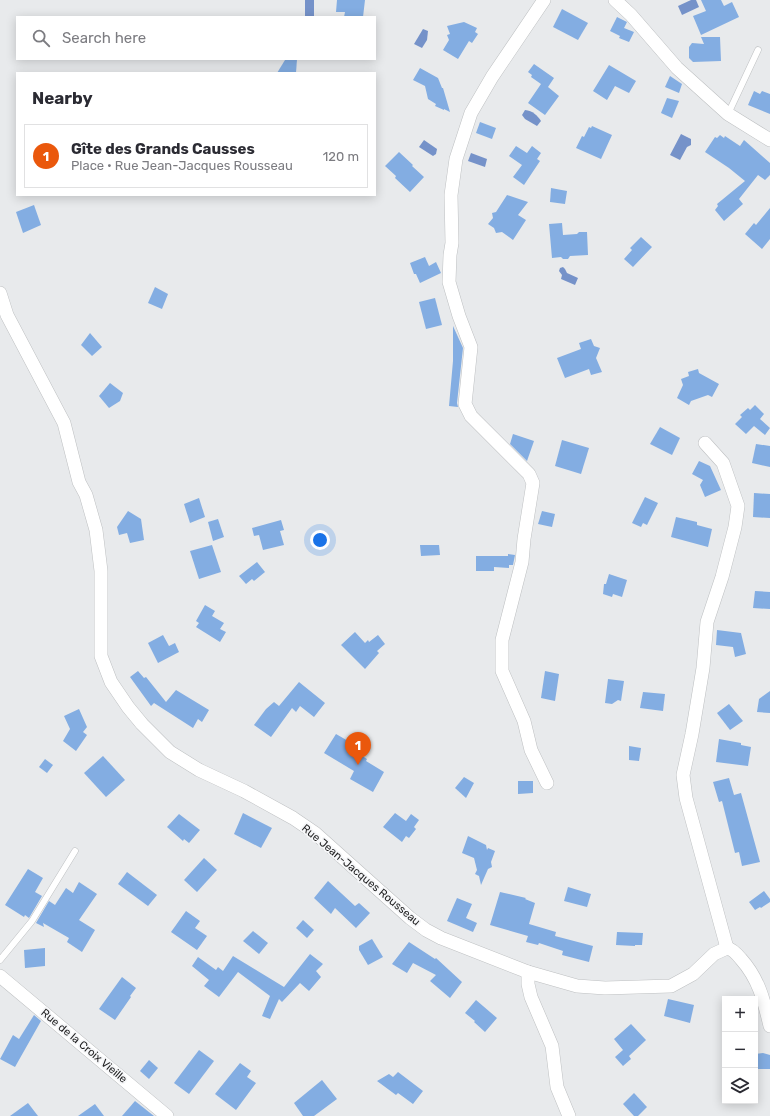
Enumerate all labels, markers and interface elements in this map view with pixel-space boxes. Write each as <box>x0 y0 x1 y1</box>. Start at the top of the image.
search box <box>16 16 376 60</box>
icon: search <box>30 27 52 49</box>
text: Search here <box>62 29 146 47</box>
text: Nearby <box>32 88 93 108</box>
text: Gîte des Grands Causses <box>71 140 255 158</box>
text: 1 <box>43 149 49 164</box>
text: 120 m <box>323 149 359 164</box>
text: Place · Rue Jean-Jacques Rousseau <box>71 158 293 173</box>
your location <box>310 530 330 550</box>
pin: 1 <box>345 732 371 765</box>
street label: Rue Jean-Jacques Rousseau <box>299 822 423 928</box>
map controls <box>722 996 758 1104</box>
button: + <box>722 996 758 1032</box>
street label: Rue de la Croix Vieille <box>38 1006 130 1086</box>
button: − <box>722 1032 758 1068</box>
button: layers <box>722 1068 758 1104</box>

